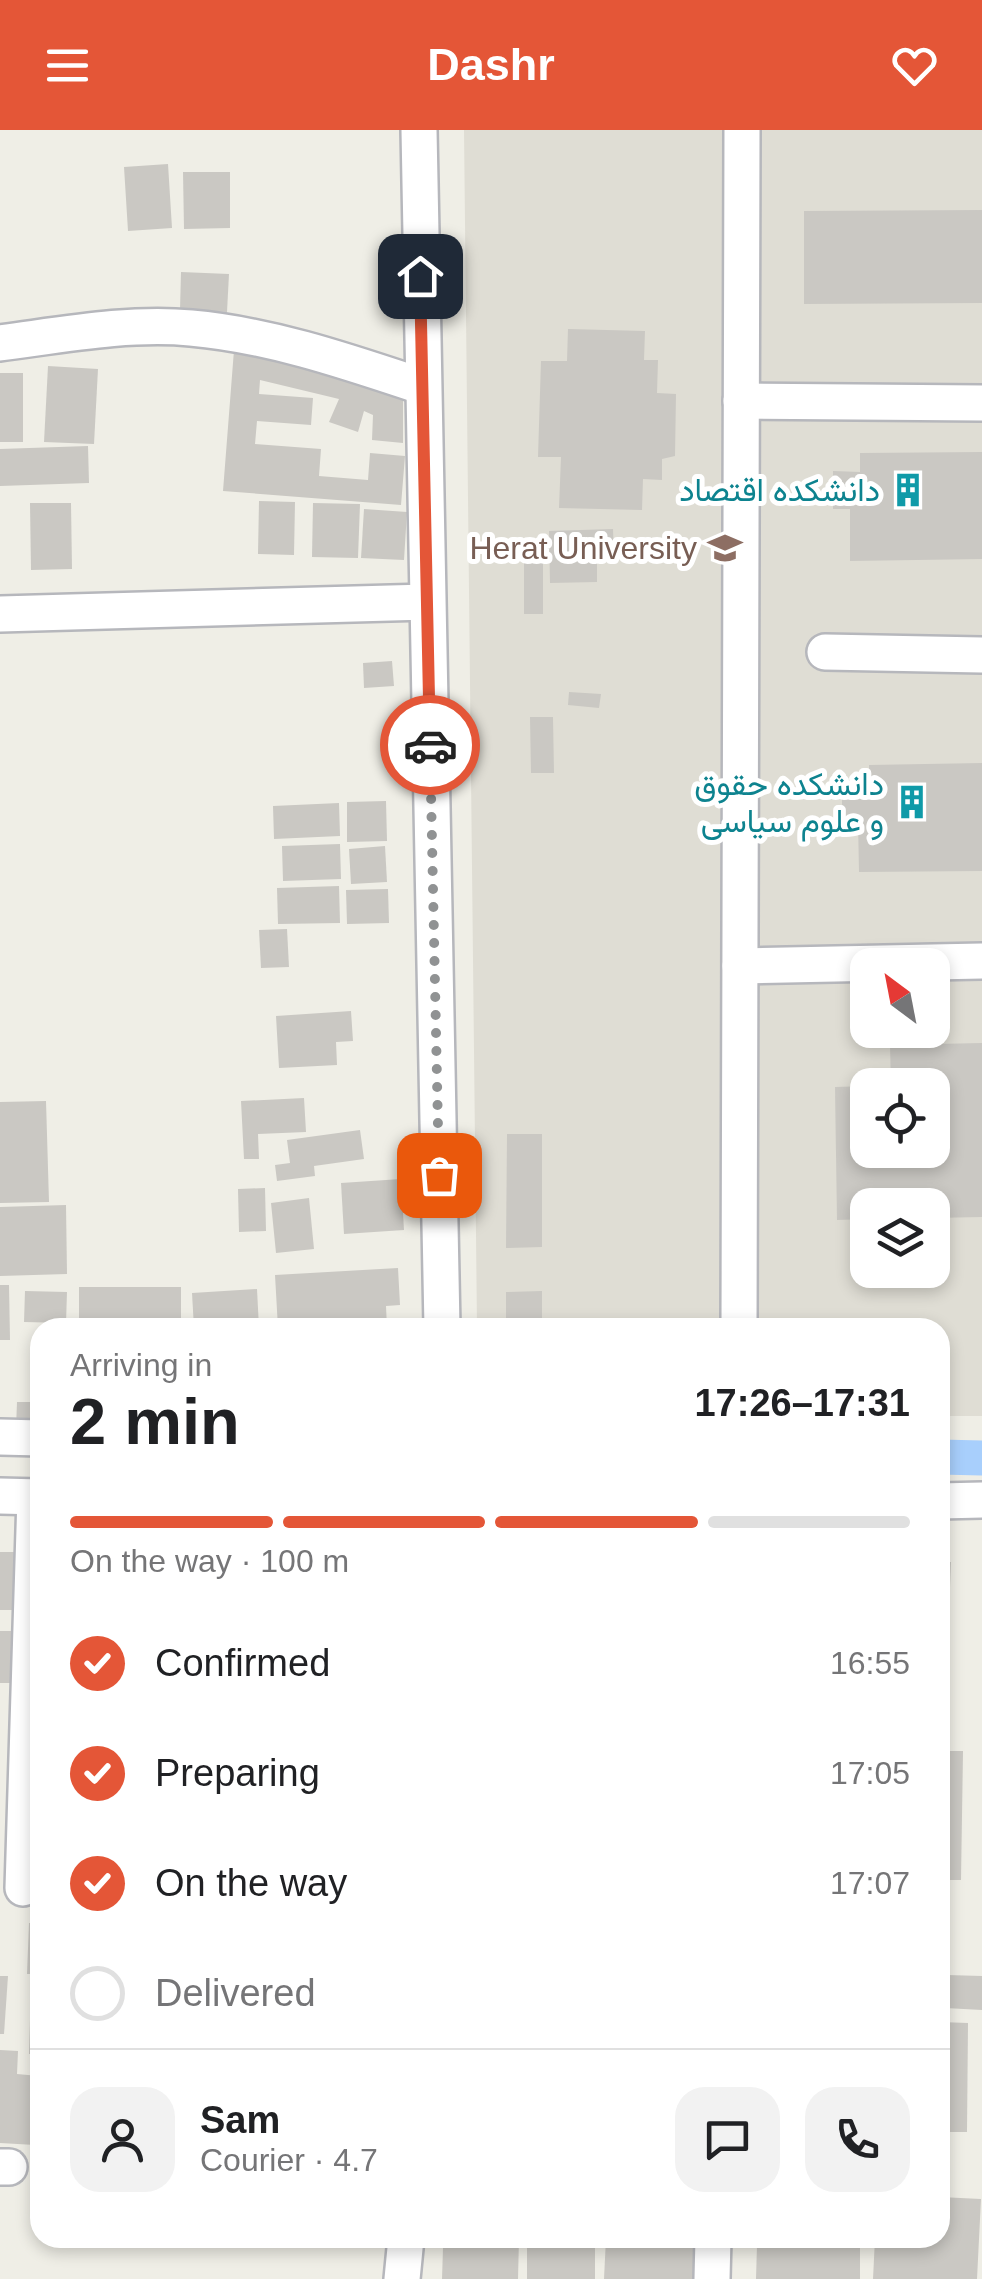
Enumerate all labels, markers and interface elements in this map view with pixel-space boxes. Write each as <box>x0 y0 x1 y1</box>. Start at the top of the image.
icon: menu <box>40 38 95 93</box>
icon: heart <box>887 38 942 93</box>
text: Dashr <box>427 39 555 90</box>
pin <box>378 234 463 319</box>
icon: home <box>393 249 448 304</box>
building icon: دانشکده اقتصاد <box>889 471 927 509</box>
place label: دانشکده اقتصاد <box>679 472 880 508</box>
school or university icon: Herat University <box>706 529 744 567</box>
place label: Herat University <box>469 530 697 566</box>
courier <box>380 695 480 795</box>
icon: car <box>403 718 458 773</box>
place label: دانشکده حقوق و علوم سیاسی <box>694 766 884 842</box>
building icon: دانشکده حقوق و علوم سیاسی <box>893 783 931 821</box>
north arrow <box>850 948 950 1048</box>
map controls <box>850 948 950 1288</box>
button: locate <box>850 1068 950 1168</box>
pin <box>397 1133 482 1218</box>
icon: bag <box>412 1148 467 1203</box>
button: layers <box>850 1188 950 1288</box>
text: Arriving in <box>70 1347 212 1383</box>
text: 17:26–17:31 <box>694 1382 910 1424</box>
text: 2 min <box>70 1385 240 1458</box>
text: On the way · 100 m <box>70 1543 349 1579</box>
icon: check <box>70 1636 125 1691</box>
text: Confirmed <box>155 1642 330 1684</box>
text: 16:55 <box>830 1645 910 1681</box>
icon: check <box>70 1746 125 1801</box>
text: Preparing <box>155 1752 320 1794</box>
text: 17:05 <box>830 1755 910 1791</box>
icon: check <box>70 1856 125 1911</box>
text: On the way <box>155 1862 347 1904</box>
text: 17:07 <box>830 1865 910 1901</box>
text: Delivered <box>155 1972 316 2014</box>
button: person <box>70 2087 175 2192</box>
button: chat <box>675 2087 780 2192</box>
button: phone <box>805 2087 910 2192</box>
text: Sam <box>200 2099 280 2141</box>
text: Courier · 4.7 <box>200 2142 378 2178</box>

